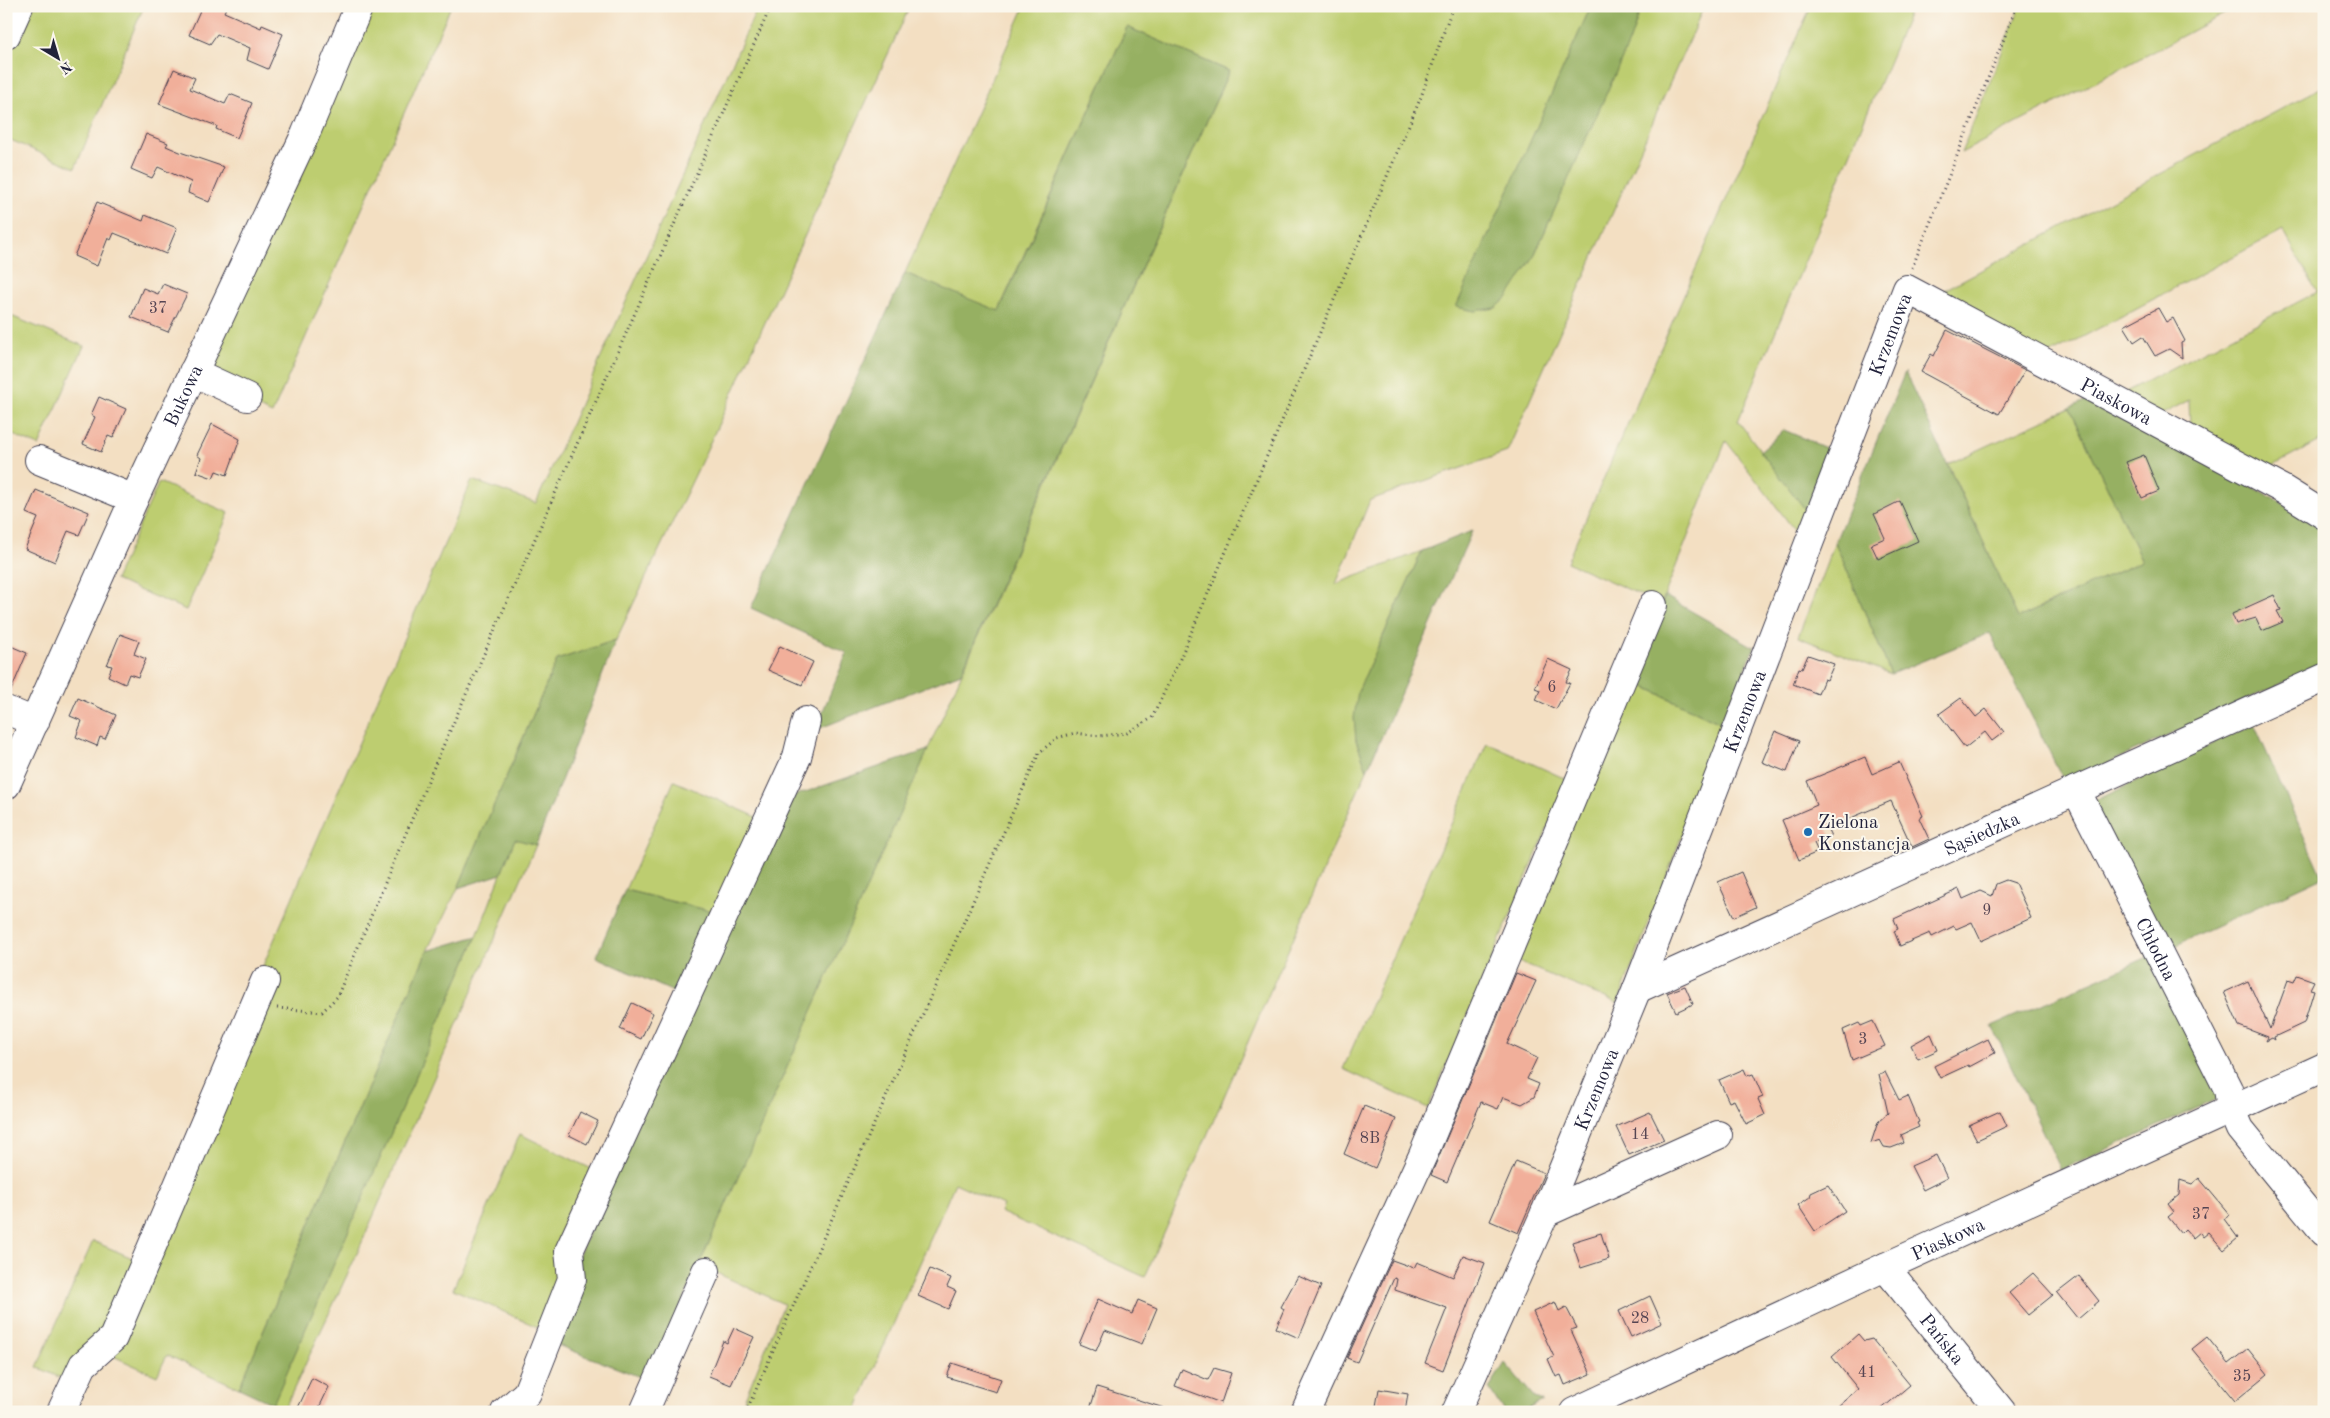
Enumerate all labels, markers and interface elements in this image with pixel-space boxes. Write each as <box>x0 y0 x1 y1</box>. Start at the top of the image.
north arrow <box>32 32 82 82</box>
text: N <box>57 59 74 76</box>
street label: Krzemowa <box>1867 290 1917 379</box>
house number: 37 <box>149 301 167 317</box>
street label: Bukowa <box>162 362 208 430</box>
street label: Piaskowa <box>2076 376 2155 430</box>
street label: Krzemowa <box>1722 667 1771 756</box>
house number: 6 <box>1547 680 1557 696</box>
street label: Sąsiedzka <box>1942 810 2024 861</box>
place label: Zielona Konstancja <box>1818 814 1911 855</box>
marker: Zielona Konstancja <box>1802 826 1814 838</box>
house number: 9 <box>1982 903 1992 919</box>
street label: Chłodna <box>2131 915 2178 985</box>
house number: 3 <box>1858 1032 1868 1048</box>
street label: Krzemowa <box>1573 1046 1624 1134</box>
house number: 14 <box>1631 1127 1649 1143</box>
house number: 8B <box>1360 1131 1380 1147</box>
house number: 37 <box>2192 1207 2210 1223</box>
street label: Piaskowa <box>1909 1216 1989 1266</box>
house number: 28 <box>1631 1311 1649 1327</box>
street label: Pańska <box>1915 1311 1967 1370</box>
house number: 41 <box>1858 1365 1876 1381</box>
house number: 35 <box>2233 1369 2251 1385</box>

